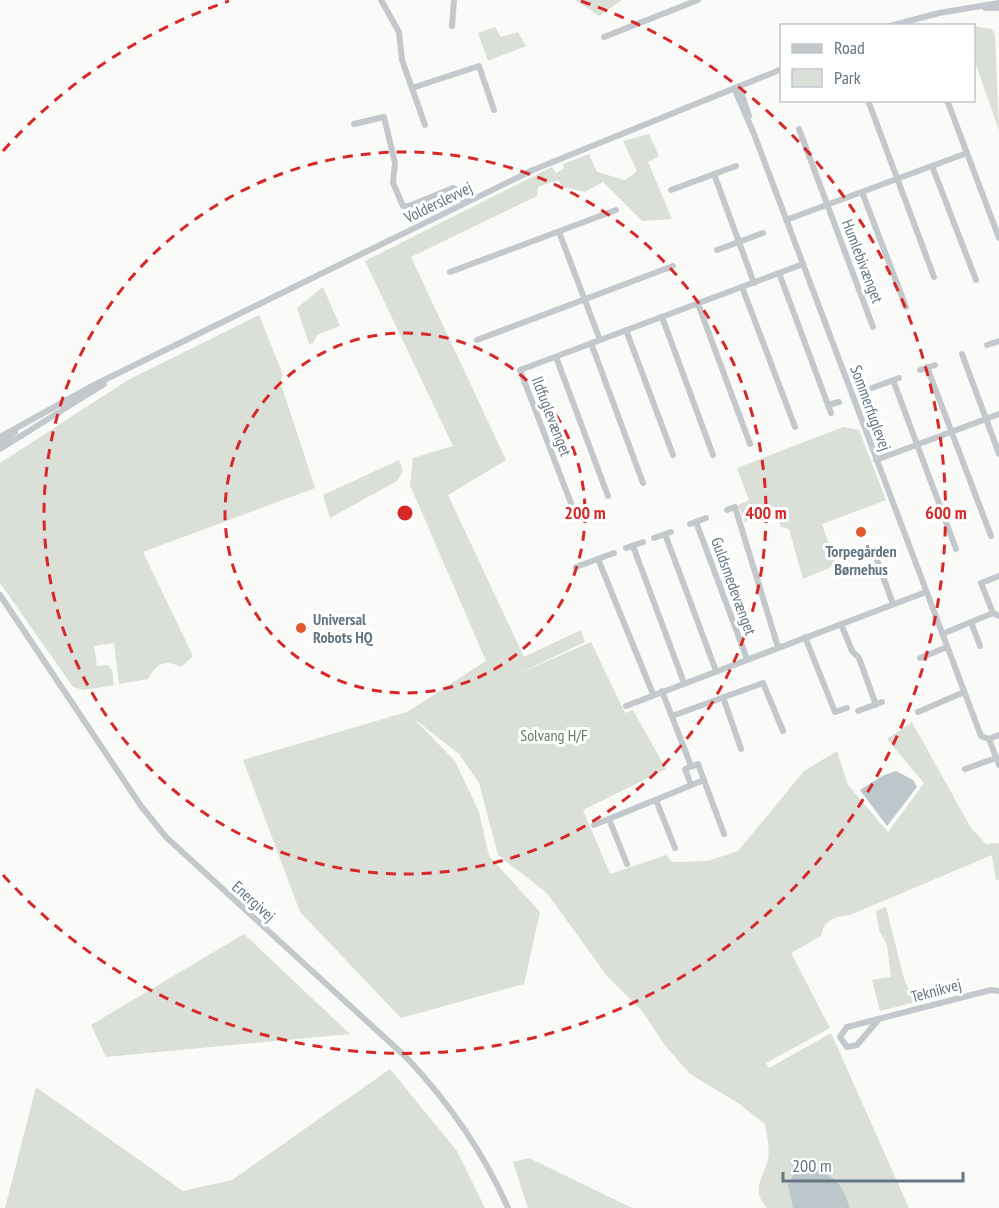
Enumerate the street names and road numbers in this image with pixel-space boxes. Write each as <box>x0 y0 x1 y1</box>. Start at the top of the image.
street label: Volderslevvej <box>400 177 475 227</box>
street label: Humlebivænget <box>838 216 888 306</box>
street label: Sommerfuglevej <box>846 362 896 454</box>
street label: Ildfuglevænget <box>528 373 577 459</box>
street label: Guldsmedevænget <box>707 534 761 638</box>
street label: Energivej <box>228 876 280 926</box>
street label: Teknikvej <box>909 974 963 1006</box>

